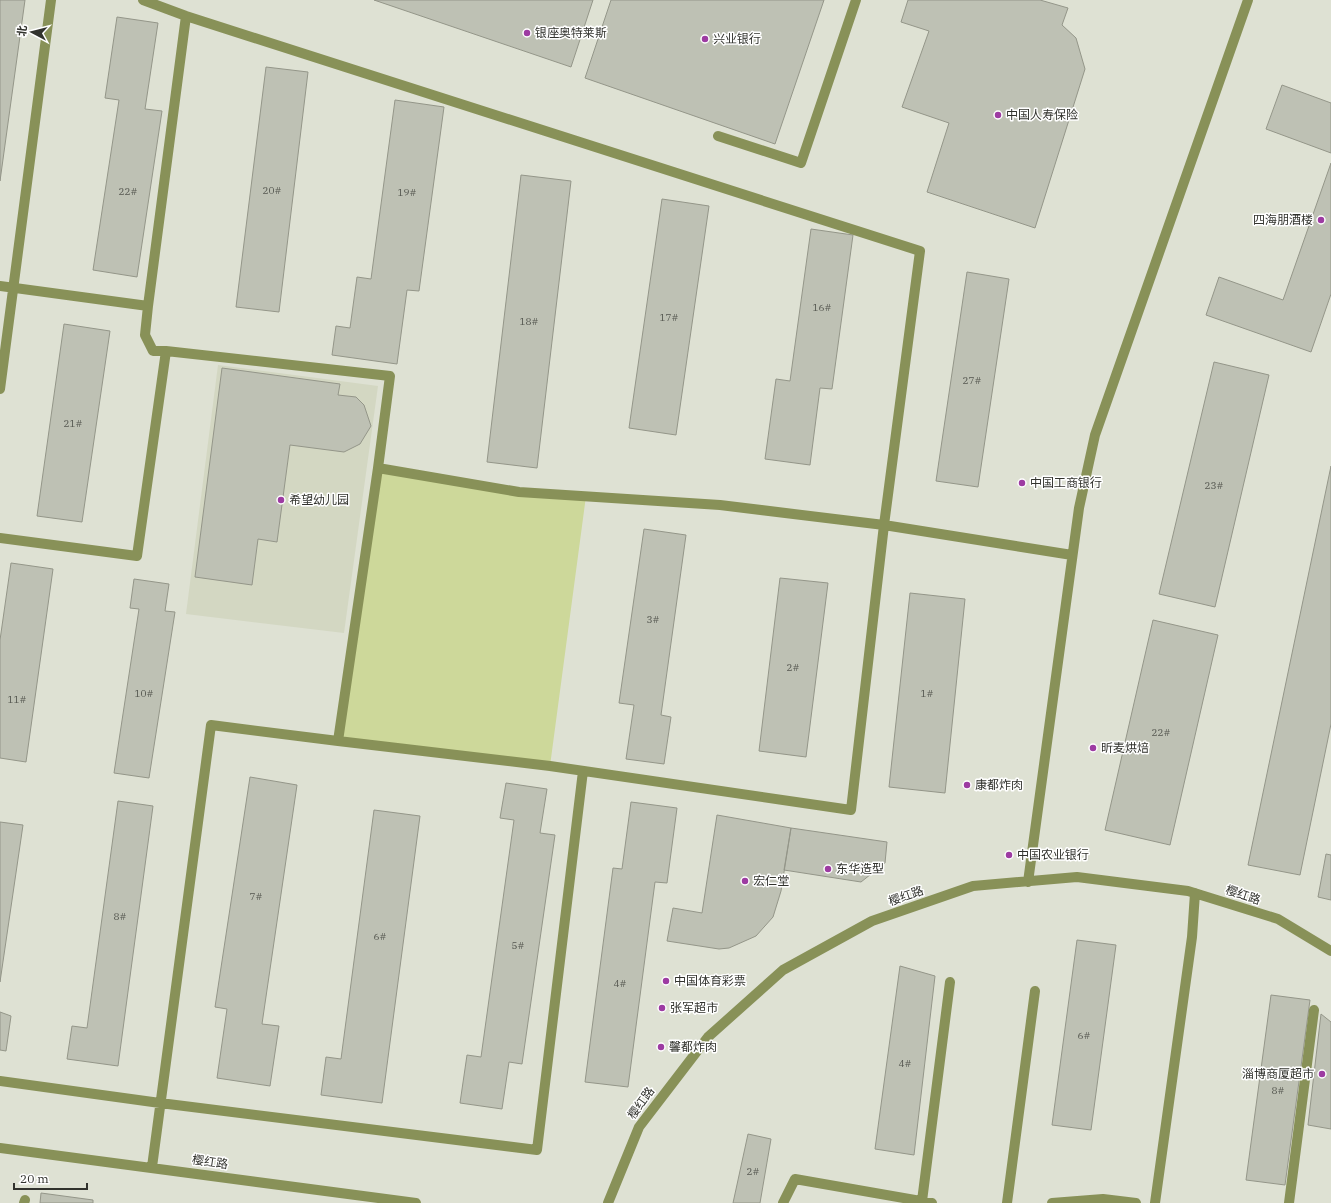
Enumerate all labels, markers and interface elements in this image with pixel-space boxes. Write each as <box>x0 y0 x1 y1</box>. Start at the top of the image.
north arrow <box>12 12 52 52</box>
text: 北 <box>14 24 30 37</box>
place label: 银座奥特莱斯 <box>535 25 607 40</box>
marker: 银座奥特莱斯 <box>522 28 532 38</box>
place label: 兴业银行 <box>713 31 761 46</box>
marker: 兴业银行 <box>700 34 710 44</box>
place label: 中国人寿保险 <box>1006 107 1078 122</box>
marker: 中国人寿保险 <box>993 110 1003 120</box>
house number: 20# <box>263 184 282 197</box>
house number: 22# <box>119 185 138 198</box>
house number: 19# <box>398 186 417 199</box>
place label: 四海朋酒楼 <box>1253 212 1313 227</box>
marker: 四海朋酒楼 <box>1316 215 1326 225</box>
house number: 16# <box>813 301 832 314</box>
house number: 17# <box>660 311 679 324</box>
house number: 18# <box>520 315 539 328</box>
house number: 27# <box>963 374 982 387</box>
house number: 21# <box>64 417 83 430</box>
place label: 中国工商银行 <box>1030 475 1102 490</box>
marker: 中国工商银行 <box>1017 478 1027 488</box>
house number: 23# <box>1205 479 1224 492</box>
place label: 希望幼儿园 <box>289 492 349 507</box>
marker: 希望幼儿园 <box>276 495 286 505</box>
house number: 3# <box>647 613 660 626</box>
house number: 2# <box>787 661 800 674</box>
house number: 10# <box>135 687 154 700</box>
house number: 1# <box>921 687 934 700</box>
house number: 11# <box>8 693 27 706</box>
house number: 22# <box>1152 726 1171 739</box>
place label: 昕麦烘焙 <box>1101 740 1149 755</box>
marker: 昕麦烘焙 <box>1088 743 1098 753</box>
place label: 康都炸肉 <box>975 777 1023 792</box>
marker: 康都炸肉 <box>962 780 972 790</box>
place label: 中国农业银行 <box>1017 847 1089 862</box>
marker: 中国农业银行 <box>1004 850 1014 860</box>
place label: 东华造型 <box>836 861 884 876</box>
marker: 东华造型 <box>823 864 833 874</box>
place label: 宏仁堂 <box>753 873 789 888</box>
marker: 宏仁堂 <box>740 876 750 886</box>
street label: 樱红路 <box>1224 882 1263 907</box>
street label: 樱红路 <box>886 883 925 908</box>
house number: 7# <box>250 890 263 903</box>
house number: 8# <box>114 910 127 923</box>
house number: 6# <box>374 930 387 943</box>
house number: 5# <box>512 939 525 952</box>
place label: 中国体育彩票 <box>674 973 746 988</box>
marker: 中国体育彩票 <box>661 976 671 986</box>
house number: 4# <box>614 977 627 990</box>
place label: 张军超市 <box>670 1000 718 1015</box>
marker: 张军超市 <box>657 1003 667 1013</box>
house number: 6# <box>1078 1029 1091 1042</box>
place label: 馨都炸肉 <box>669 1039 717 1054</box>
marker: 馨都炸肉 <box>656 1042 666 1052</box>
house number: 4# <box>899 1057 912 1070</box>
place label: 淄博商厦超市 <box>1242 1066 1314 1081</box>
marker: 淄博商厦超市 <box>1317 1069 1327 1079</box>
street label: 樱红路 <box>624 1084 657 1122</box>
house number: 8# <box>1272 1084 1285 1097</box>
street label: 樱红路 <box>191 1152 229 1171</box>
scale bar <box>14 1165 87 1191</box>
house number: 2# <box>747 1165 760 1178</box>
text: 20 m <box>20 1171 49 1186</box>

